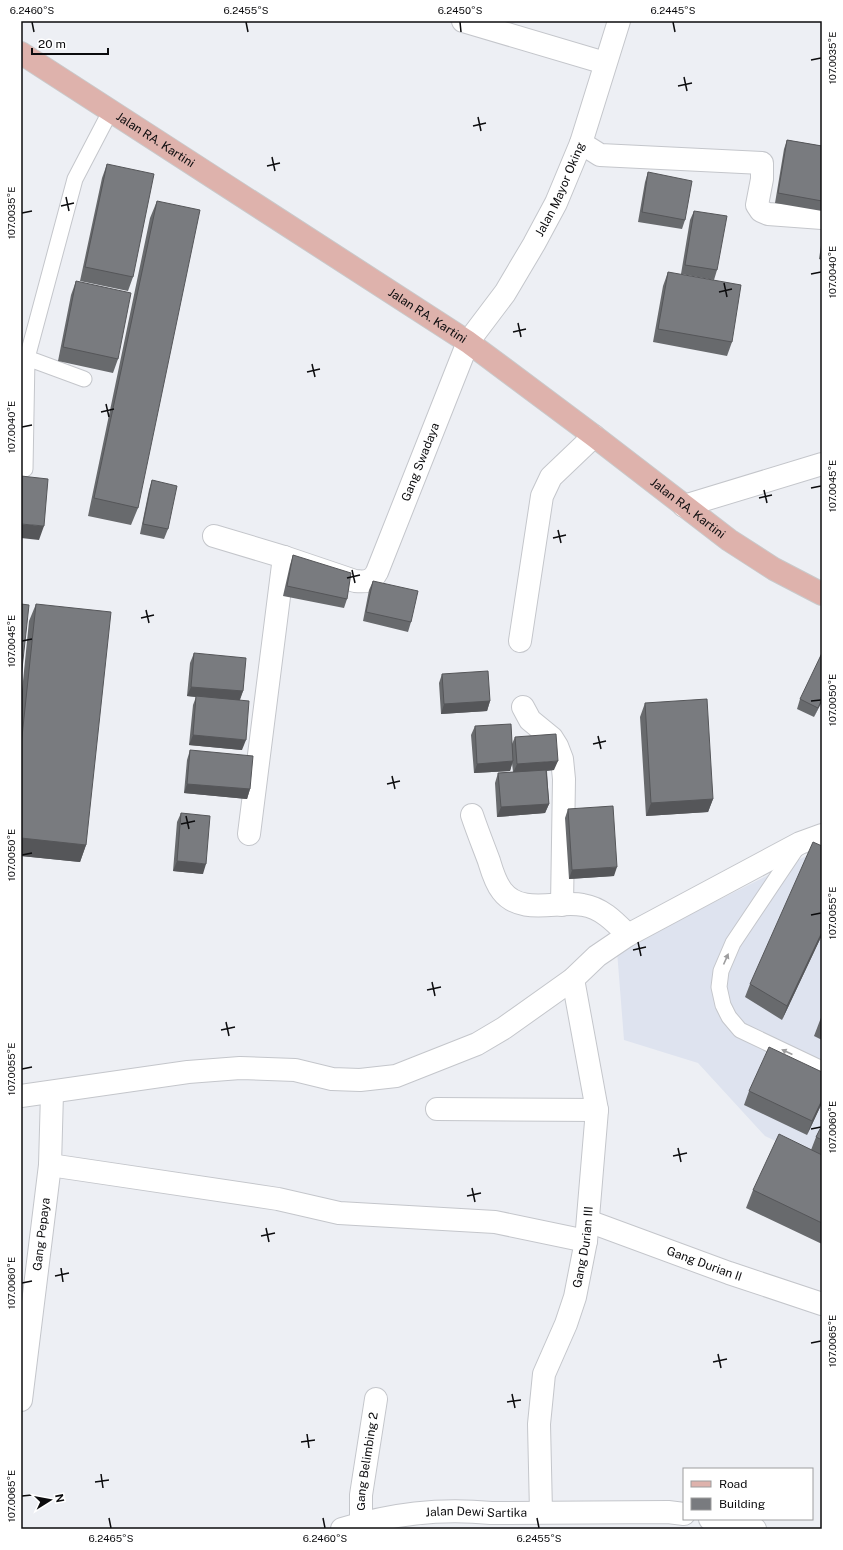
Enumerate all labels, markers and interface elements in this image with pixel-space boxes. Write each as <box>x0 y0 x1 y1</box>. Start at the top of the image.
text: 6.2460°S <box>10 4 55 16</box>
text: 6.2455°S <box>224 4 269 16</box>
text: 6.2450°S <box>438 4 483 16</box>
text: 6.2445°S <box>651 4 696 16</box>
scale bar <box>32 30 108 56</box>
text: 107.0035°E <box>826 32 838 84</box>
text: 20 m <box>38 37 66 51</box>
street label: Jalan RA. Kartini <box>114 109 197 170</box>
street label: Jalan Mayor Oking <box>532 140 588 239</box>
text: 107.0035°E <box>5 187 17 239</box>
text: 107.0040°E <box>826 246 838 298</box>
street label: Jalan RA. Kartini <box>386 285 469 346</box>
text: 107.0040°E <box>5 401 17 453</box>
street label: Gang Swadaya <box>399 421 442 503</box>
text: 107.0045°E <box>826 460 838 512</box>
street label: Jalan RA. Kartini <box>648 475 728 542</box>
text: 107.0045°E <box>5 615 17 667</box>
text: 107.0050°E <box>826 674 838 726</box>
text: 107.0050°E <box>5 829 17 881</box>
text: 107.0055°E <box>826 887 838 939</box>
one-way arrow <box>723 953 729 964</box>
text: 107.0055°E <box>5 1043 17 1095</box>
one-way arrow <box>781 1049 792 1055</box>
text: 107.0060°E <box>826 1101 838 1153</box>
street label: Gang Pepaya <box>30 1197 53 1272</box>
street label: Gang Durian III <box>570 1206 596 1289</box>
street label: Gang Durian II <box>665 1244 744 1284</box>
text: 107.0060°E <box>5 1257 17 1309</box>
text: 107.0065°E <box>826 1315 838 1367</box>
street label: Gang Belimbing 2 <box>354 1411 381 1511</box>
legend <box>683 1468 813 1520</box>
text: 107.0065°E <box>5 1470 17 1522</box>
text: Road <box>719 1477 747 1491</box>
north arrow <box>30 1480 70 1520</box>
text: N <box>53 1493 67 1503</box>
text: Building <box>719 1497 765 1511</box>
street label: Jalan Dewi Sartika <box>425 1504 527 1520</box>
text: 6.2465°S <box>89 1532 134 1544</box>
text: 6.2460°S <box>303 1532 348 1544</box>
text: 6.2455°S <box>517 1532 562 1544</box>

